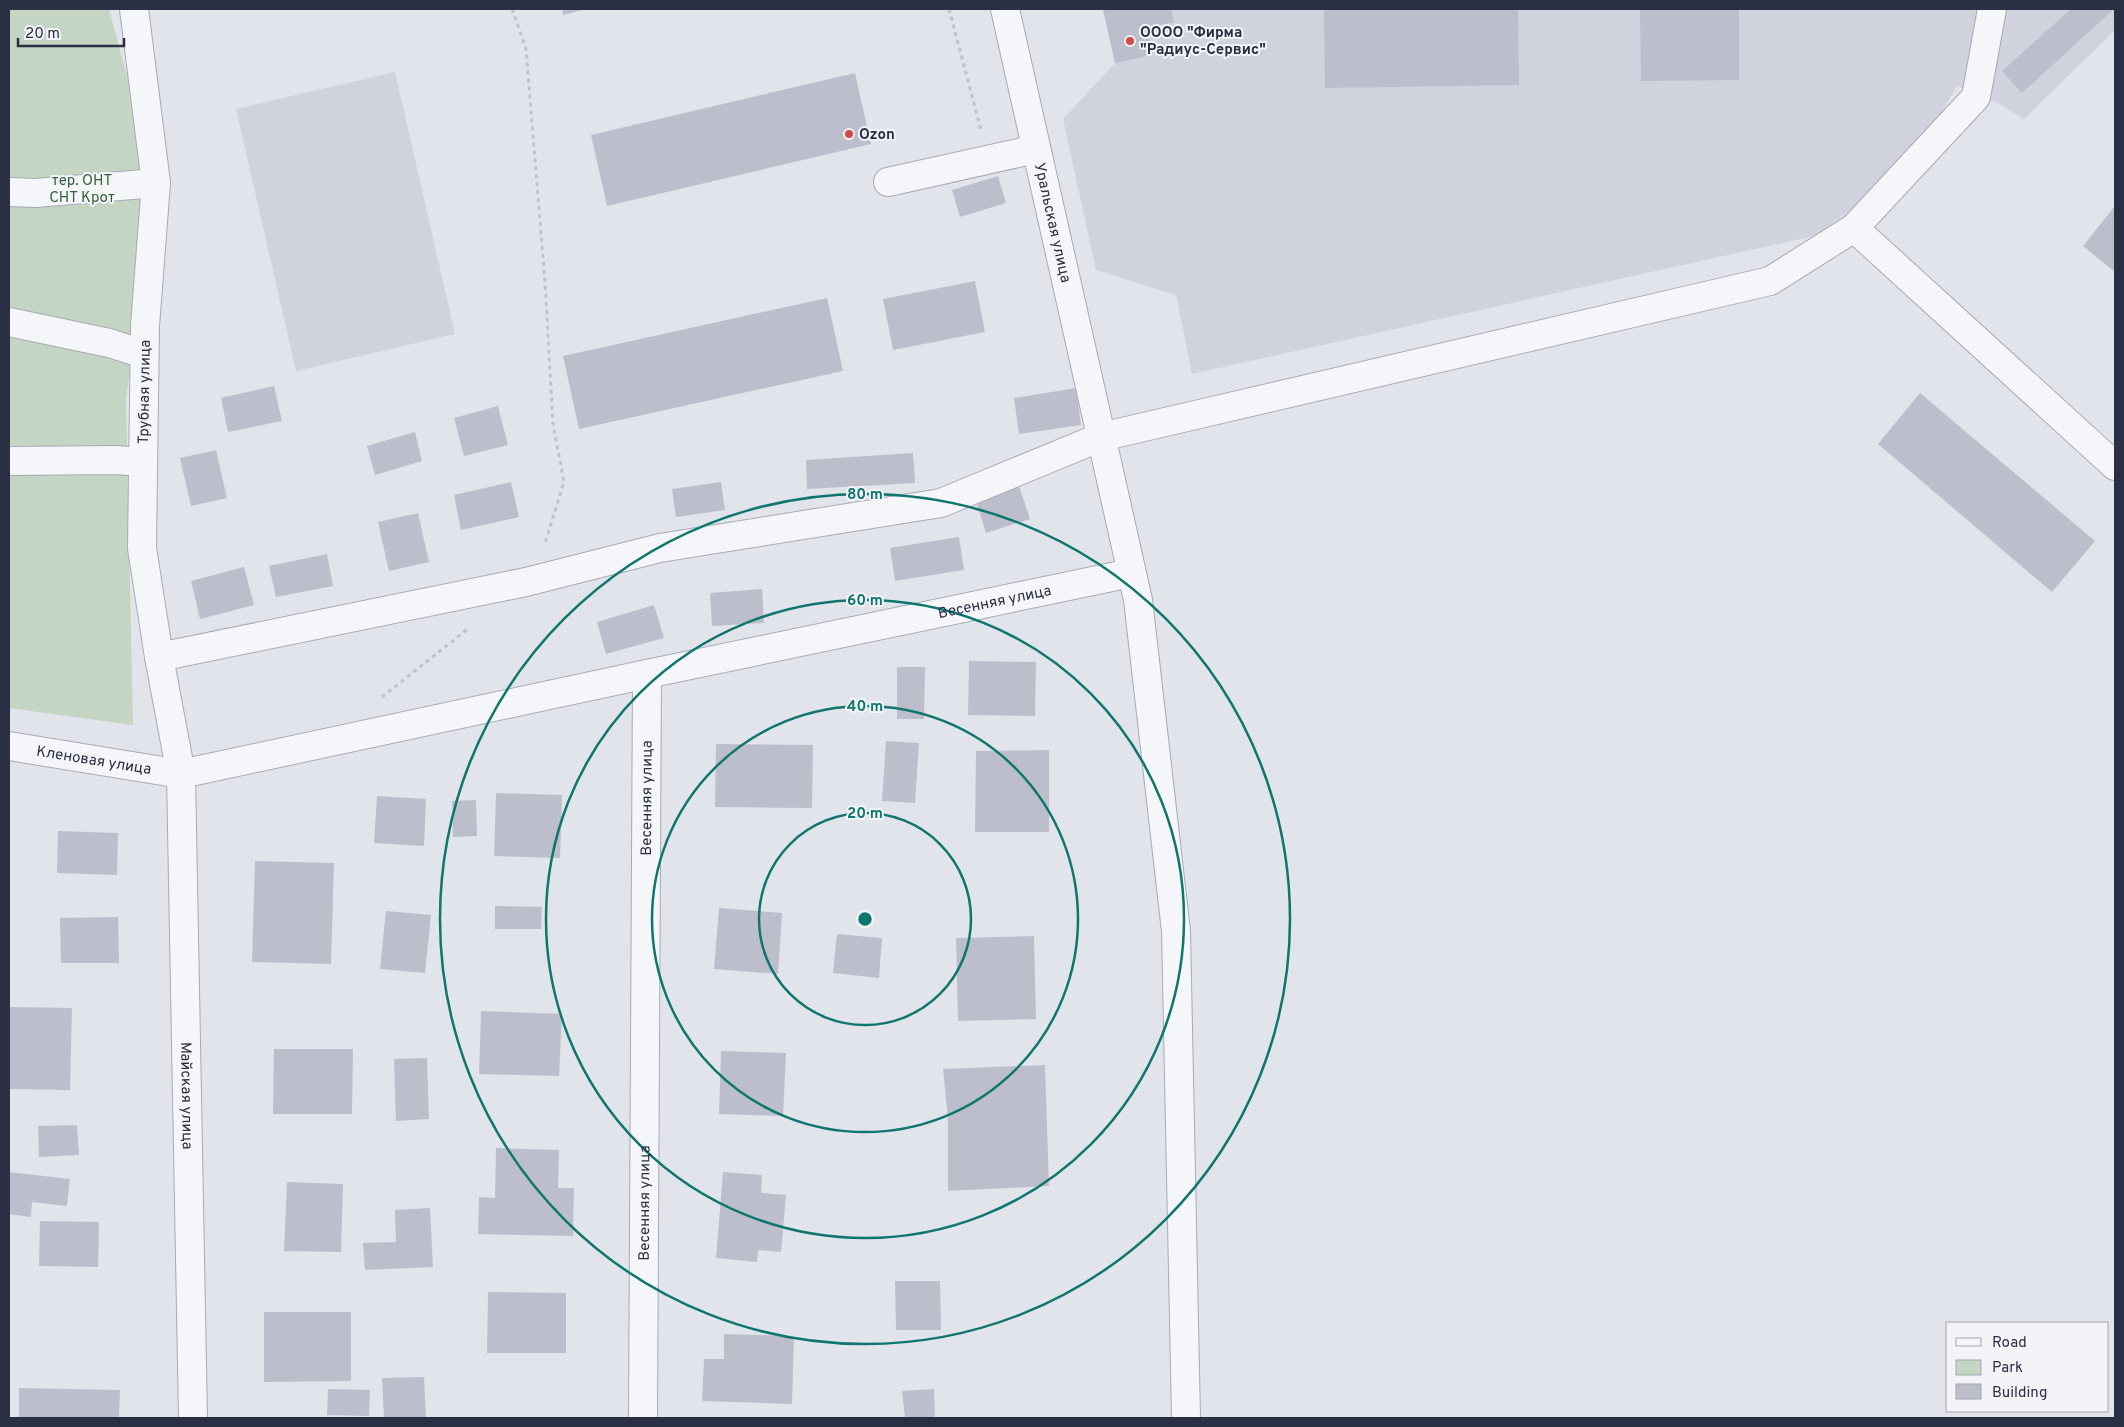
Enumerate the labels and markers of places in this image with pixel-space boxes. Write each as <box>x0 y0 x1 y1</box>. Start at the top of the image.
place label: ОООО "Фирма "Радиус-Сервис" <box>1140 24 1266 60</box>
marker: ОООО "Фирма "Радиус-Сервис" <box>1124 35 1136 47</box>
place label: Ozon <box>859 126 895 145</box>
marker: Ozon <box>843 128 855 140</box>
centre of rings <box>856 910 874 928</box>

